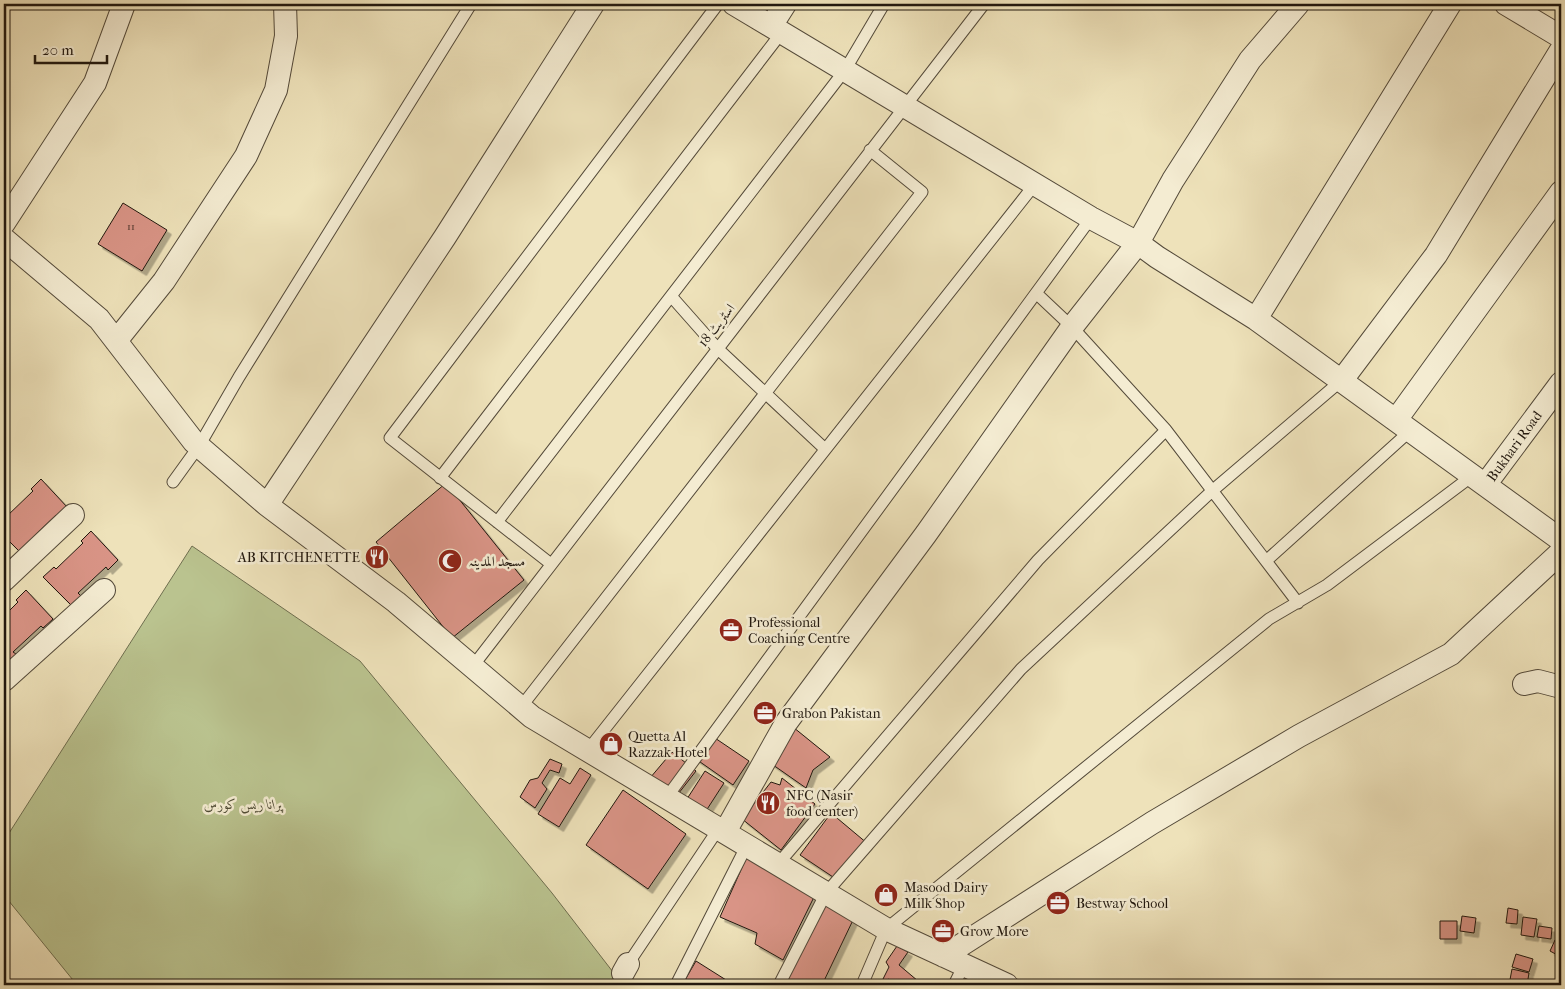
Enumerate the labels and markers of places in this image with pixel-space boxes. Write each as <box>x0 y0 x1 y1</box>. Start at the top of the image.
restaurant icon: AB KITCHENETTE <box>364 544 390 570</box>
mosque icon: مسجد المدینہ <box>437 548 463 574</box>
place label: AB KITCHENETTE <box>237 549 360 566</box>
place label: مسجد المدینہ <box>468 553 525 570</box>
place label: Professional Coaching Centre <box>748 614 850 647</box>
office icon: Professional Coaching Centre <box>718 617 744 643</box>
office icon: Grabon Pakistan <box>752 700 778 726</box>
place label: Grabon Pakistan <box>782 705 881 722</box>
place label: Quetta Al Razzak Hotel <box>628 728 708 761</box>
shop icon: Quetta Al Razzak Hotel <box>598 731 624 757</box>
place label: NFC (Nasir food center) <box>786 787 858 820</box>
restaurant icon: NFC (Nasir food center) <box>755 790 781 816</box>
place label: Masood Dairy Milk Shop <box>904 879 989 912</box>
shop icon: Masood Dairy Milk Shop <box>873 882 899 908</box>
office icon: Bestway School <box>1045 890 1071 916</box>
place label: Bestway School <box>1076 895 1168 912</box>
office icon: Grow More <box>930 918 956 944</box>
place label: Grow More <box>960 923 1029 940</box>

